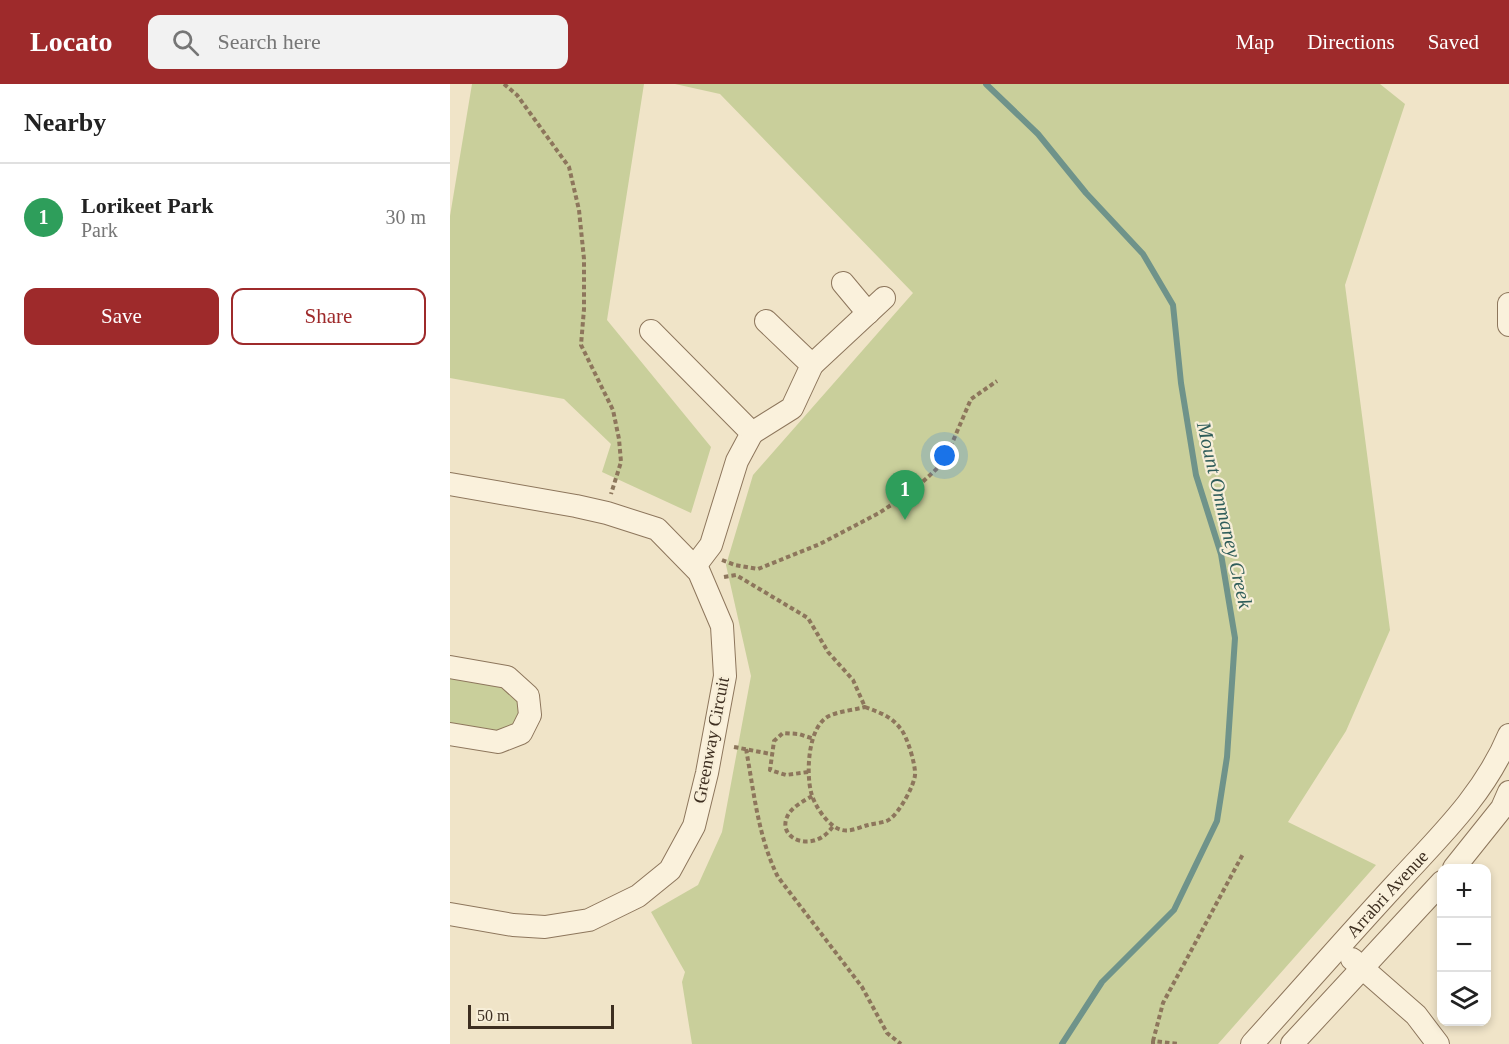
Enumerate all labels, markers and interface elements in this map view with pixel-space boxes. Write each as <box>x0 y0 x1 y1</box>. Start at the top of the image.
search box <box>148 15 568 69</box>
text: Locato <box>30 26 112 57</box>
icon: search <box>169 26 202 59</box>
text: Search here <box>217 29 321 54</box>
text: Map <box>1236 30 1274 54</box>
text: Directions <box>1307 30 1395 54</box>
text: Saved <box>1428 30 1479 54</box>
text: Nearby <box>24 108 106 137</box>
text: Lorikeet Park <box>81 193 214 218</box>
text: 1 <box>39 206 49 228</box>
text: 30 m <box>385 206 426 228</box>
text: Park <box>81 219 118 241</box>
button: Save <box>24 288 219 345</box>
button: Share <box>231 288 426 345</box>
water label: Mount Ommaney Creek <box>1192 419 1257 612</box>
your location <box>930 441 959 470</box>
pin: 1 <box>886 470 924 520</box>
street label: Greenway Circuit <box>689 675 733 805</box>
street label: Arrabri Avenue <box>1342 846 1432 942</box>
map controls <box>1437 864 1491 1026</box>
button: + <box>1437 864 1491 918</box>
button: − <box>1437 918 1491 972</box>
button: layers <box>1437 972 1491 1026</box>
scale bar <box>468 1002 614 1030</box>
text: 50 m <box>477 1007 509 1024</box>

